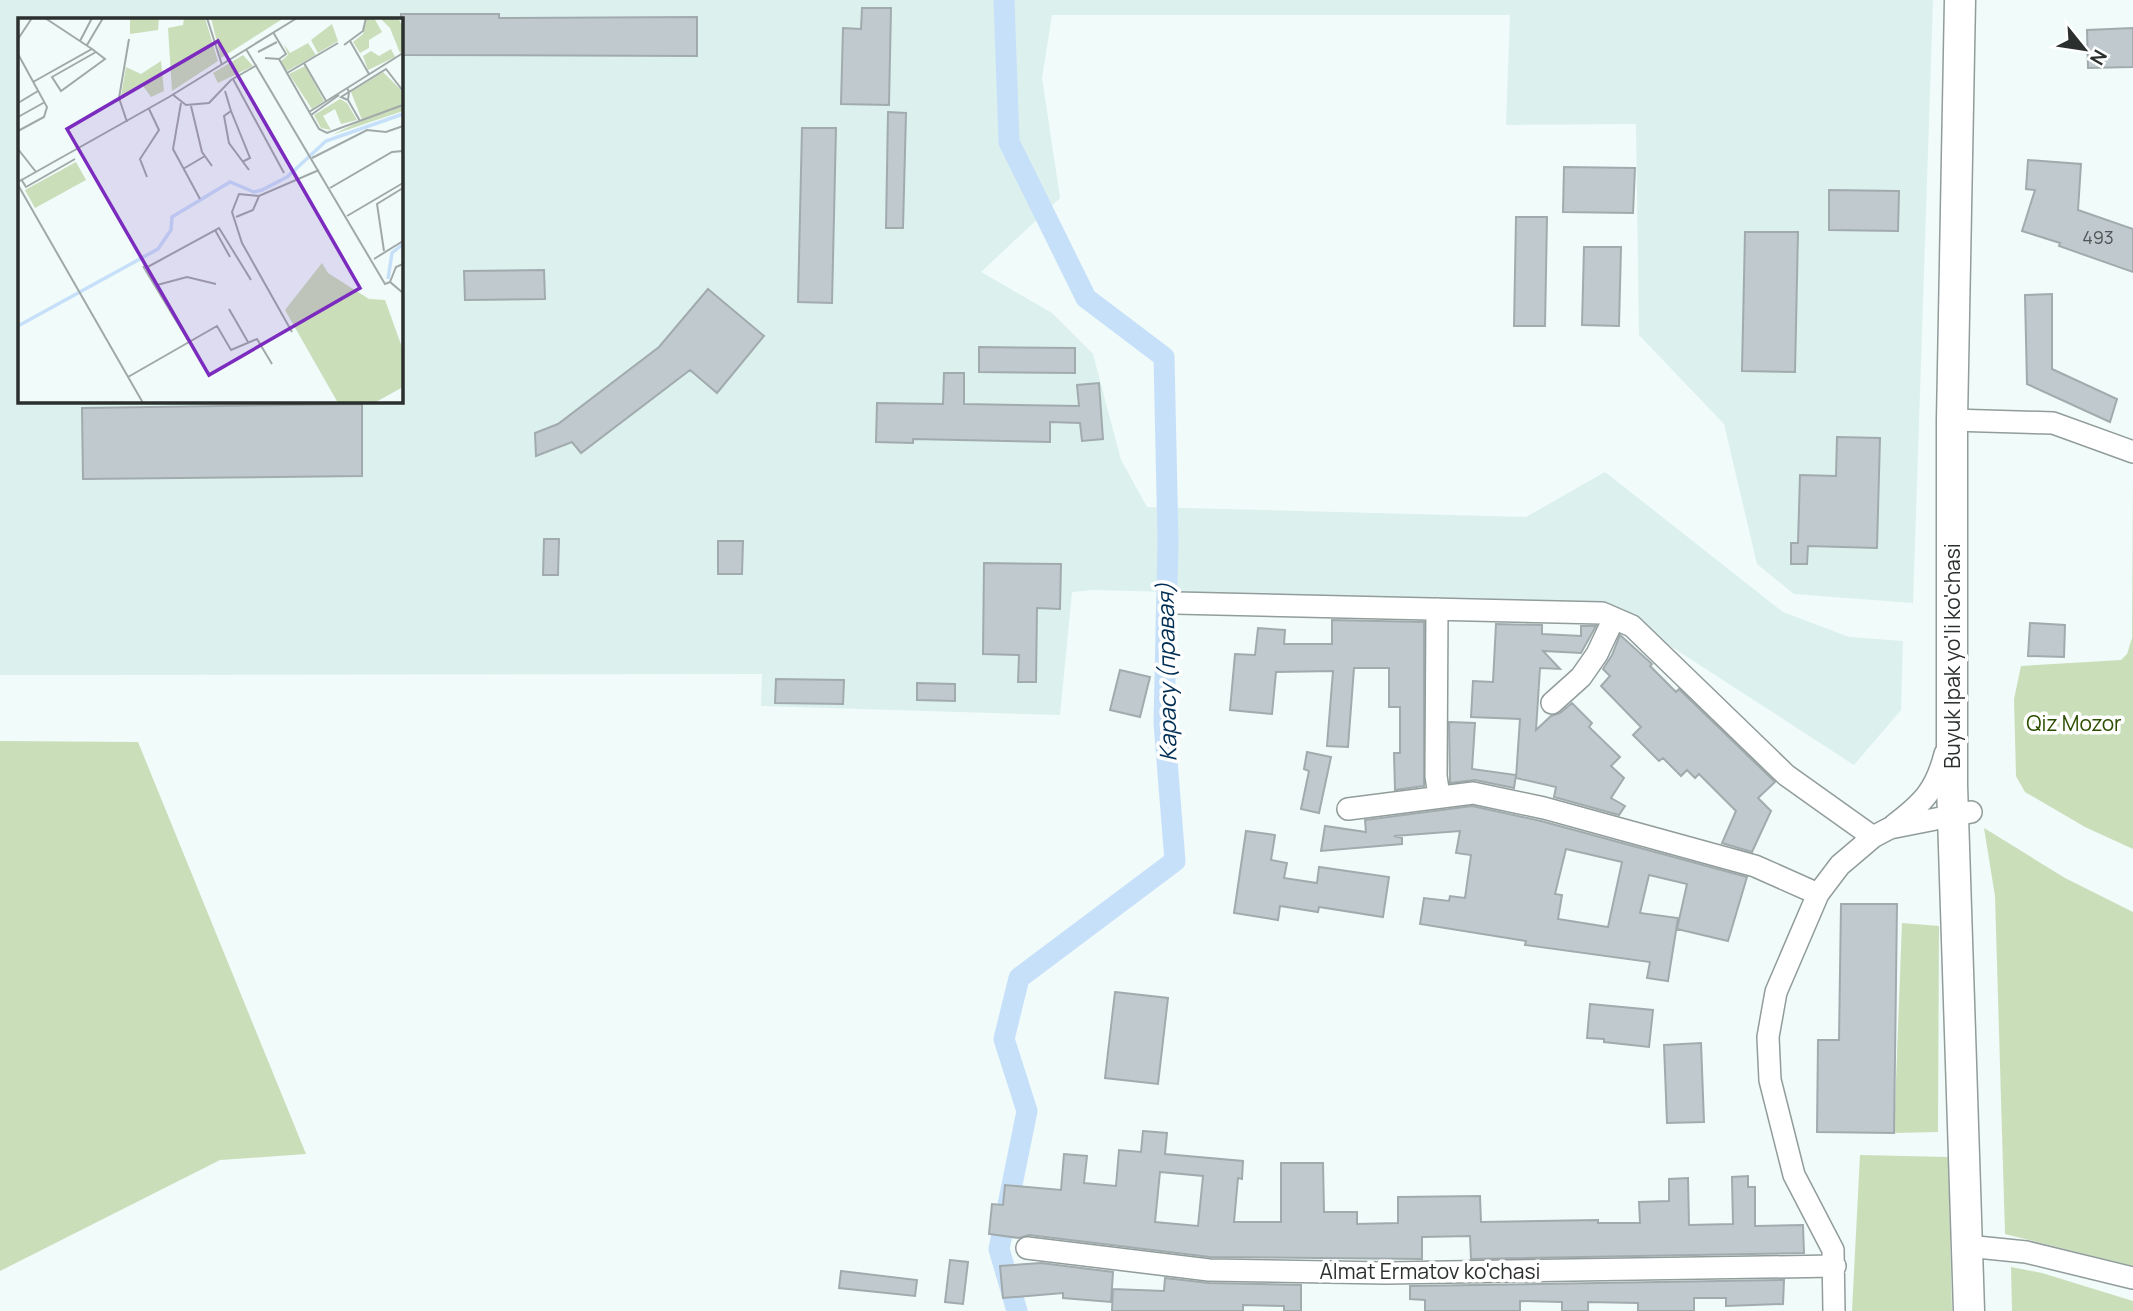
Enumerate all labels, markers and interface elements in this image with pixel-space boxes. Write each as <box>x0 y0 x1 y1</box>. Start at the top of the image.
north arrow <box>2049 14 2119 84</box>
inset map <box>18 18 402 402</box>
text: N <box>2084 45 2113 70</box>
house number: 493 <box>2082 225 2114 249</box>
street label: Buyuk Ipak yo'li ko'chasi <box>1938 543 1966 769</box>
water label: Карасу (правая) <box>1148 582 1184 762</box>
park label: Qiz Mozor <box>2026 709 2122 737</box>
street label: Almat Ermatov ko'chasi <box>1320 1257 1540 1285</box>

